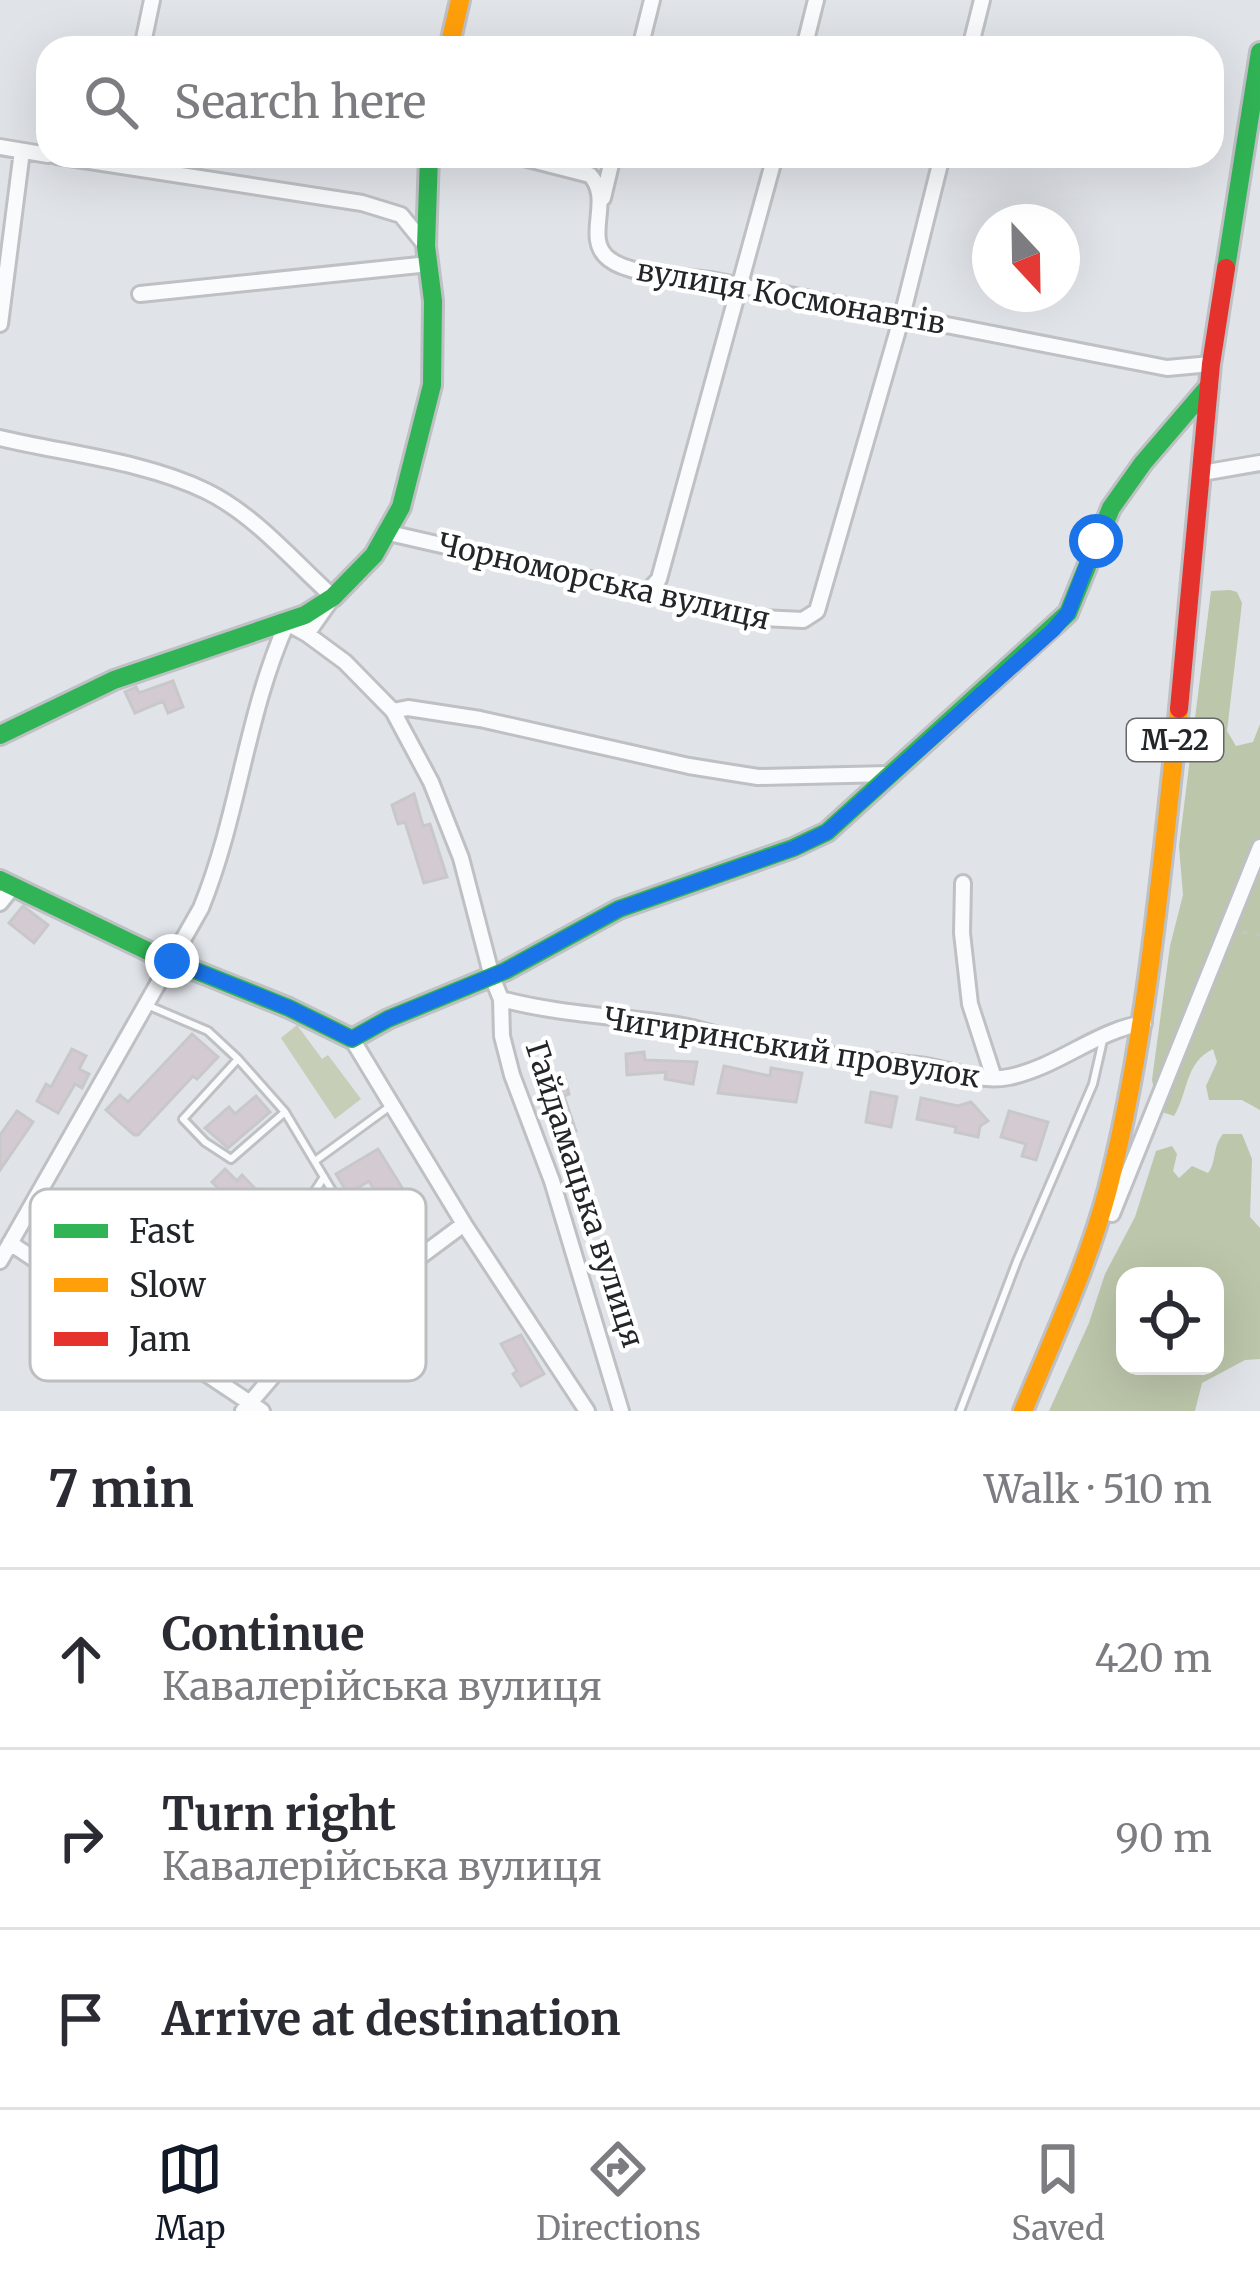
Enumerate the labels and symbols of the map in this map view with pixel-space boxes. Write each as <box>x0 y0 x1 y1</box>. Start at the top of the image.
north arrow <box>972 204 1080 312</box>
street label: вулиця Космонавтів <box>634 250 948 342</box>
route start <box>1069 514 1123 568</box>
street label: Чорноморська вулиця <box>434 524 774 638</box>
road number: М-22 <box>1127 719 1223 761</box>
route end <box>145 934 199 988</box>
street label: Чигиринський провулок <box>601 998 983 1096</box>
street label: Гайдамацька вулиця <box>518 1036 652 1352</box>
legend <box>30 1189 426 1381</box>
text: Fast <box>129 1211 195 1252</box>
text: Slow <box>129 1265 207 1306</box>
text: Jam <box>128 1319 191 1360</box>

